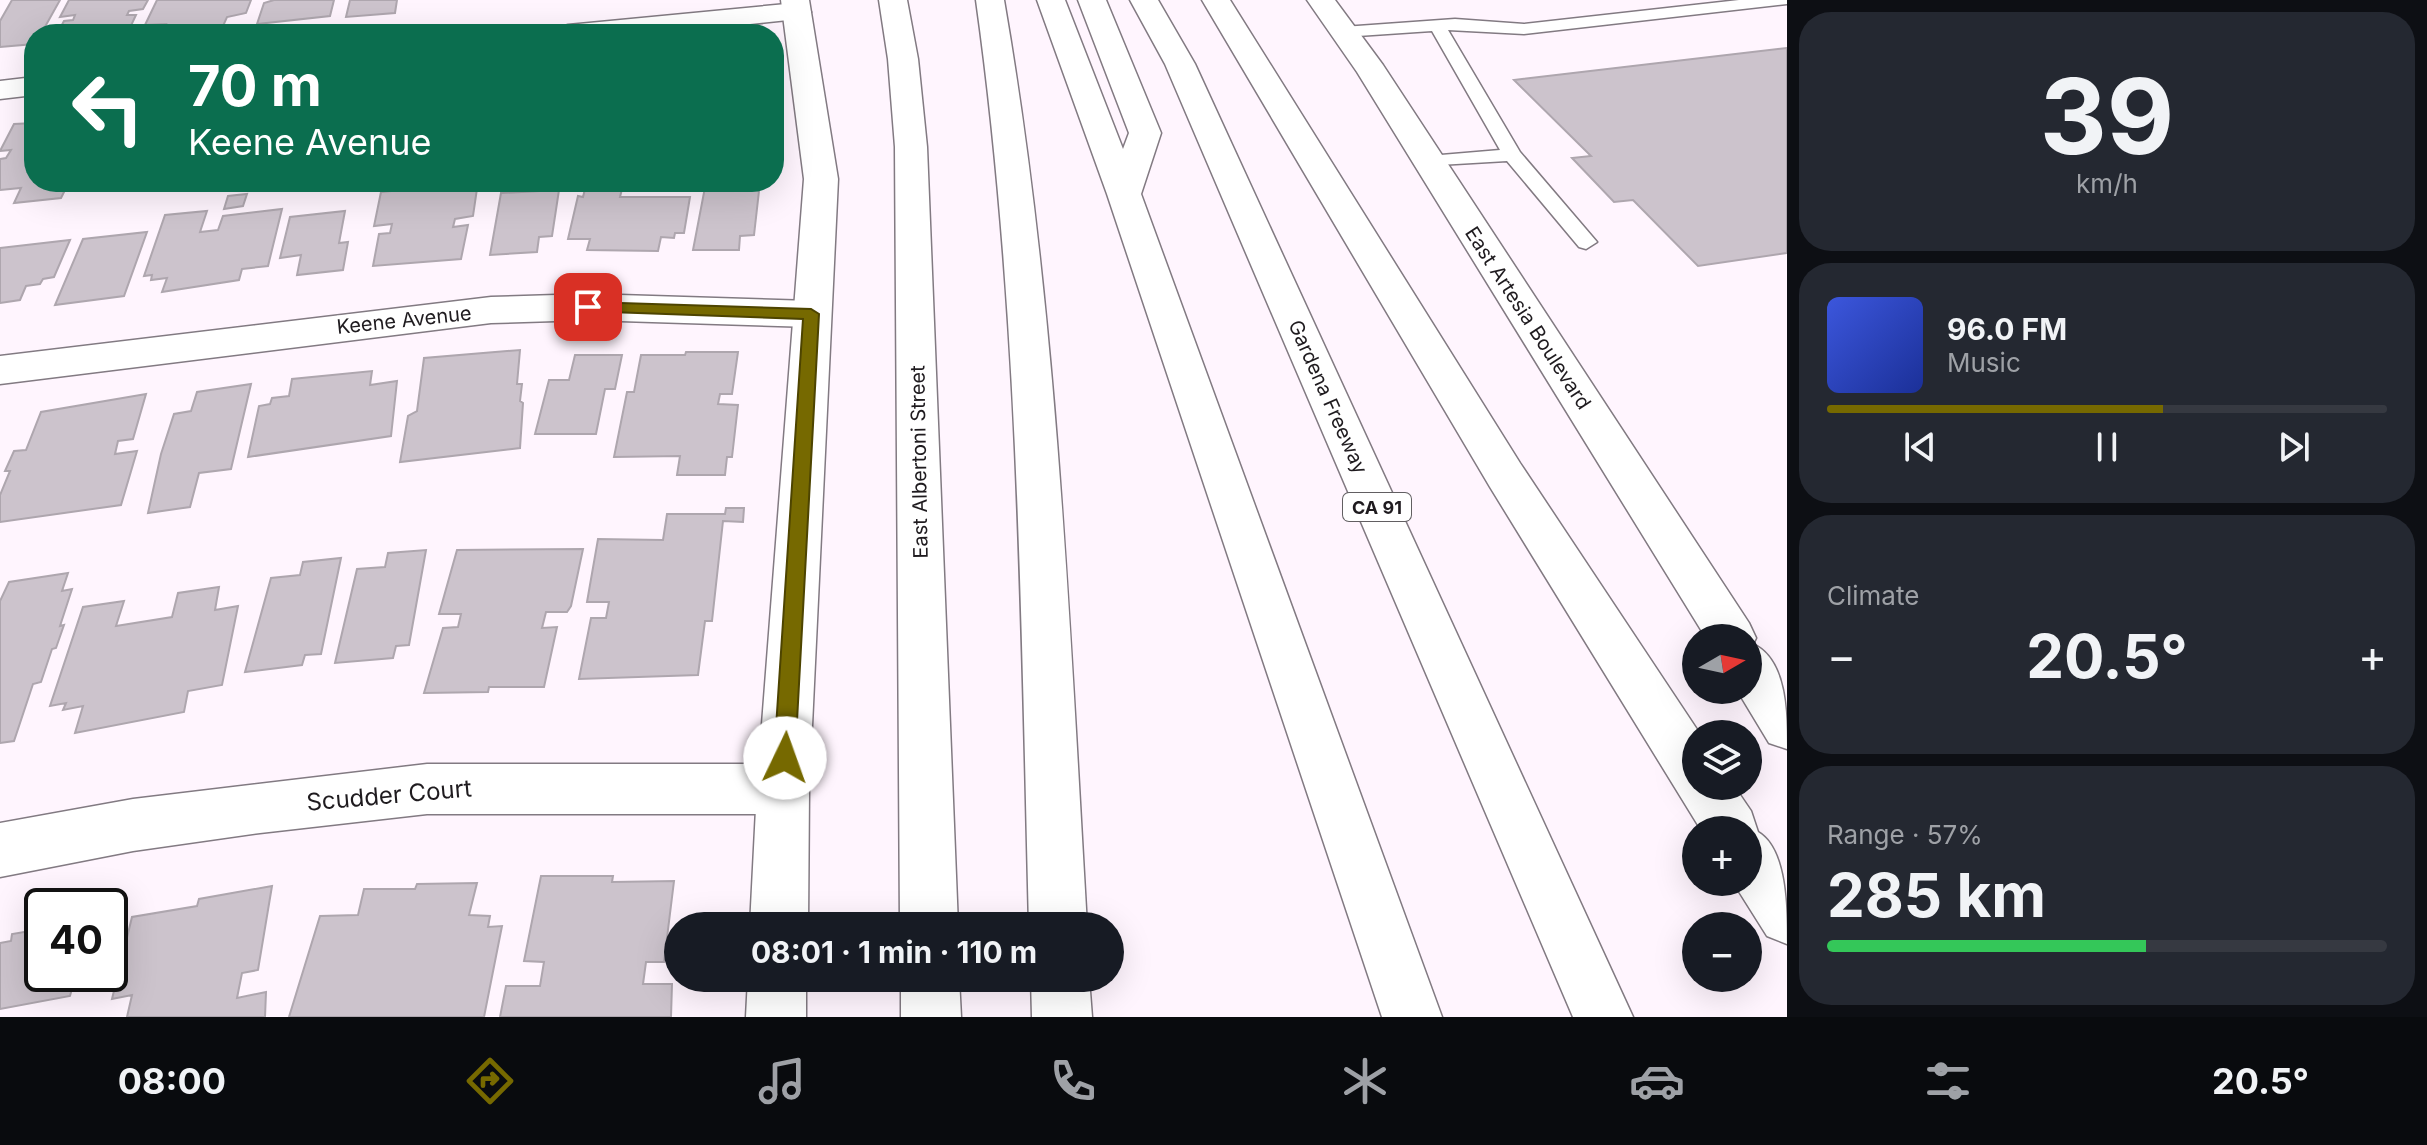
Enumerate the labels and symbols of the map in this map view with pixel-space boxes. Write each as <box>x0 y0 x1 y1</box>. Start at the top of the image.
street label: East Artesia Boulevard <box>1460 222 1596 414</box>
pin <box>554 273 622 341</box>
street label: Keene Avenue <box>335 301 473 339</box>
street label: Gardena Freeway <box>1283 316 1373 478</box>
street label: East Albertoni Street <box>905 365 933 559</box>
road number: CA 91 <box>1343 493 1411 521</box>
north arrow <box>1682 624 1762 704</box>
position arrow <box>743 716 827 800</box>
street label: Scudder Court <box>305 773 473 817</box>
speed limit sign: 40 <box>24 888 128 992</box>

